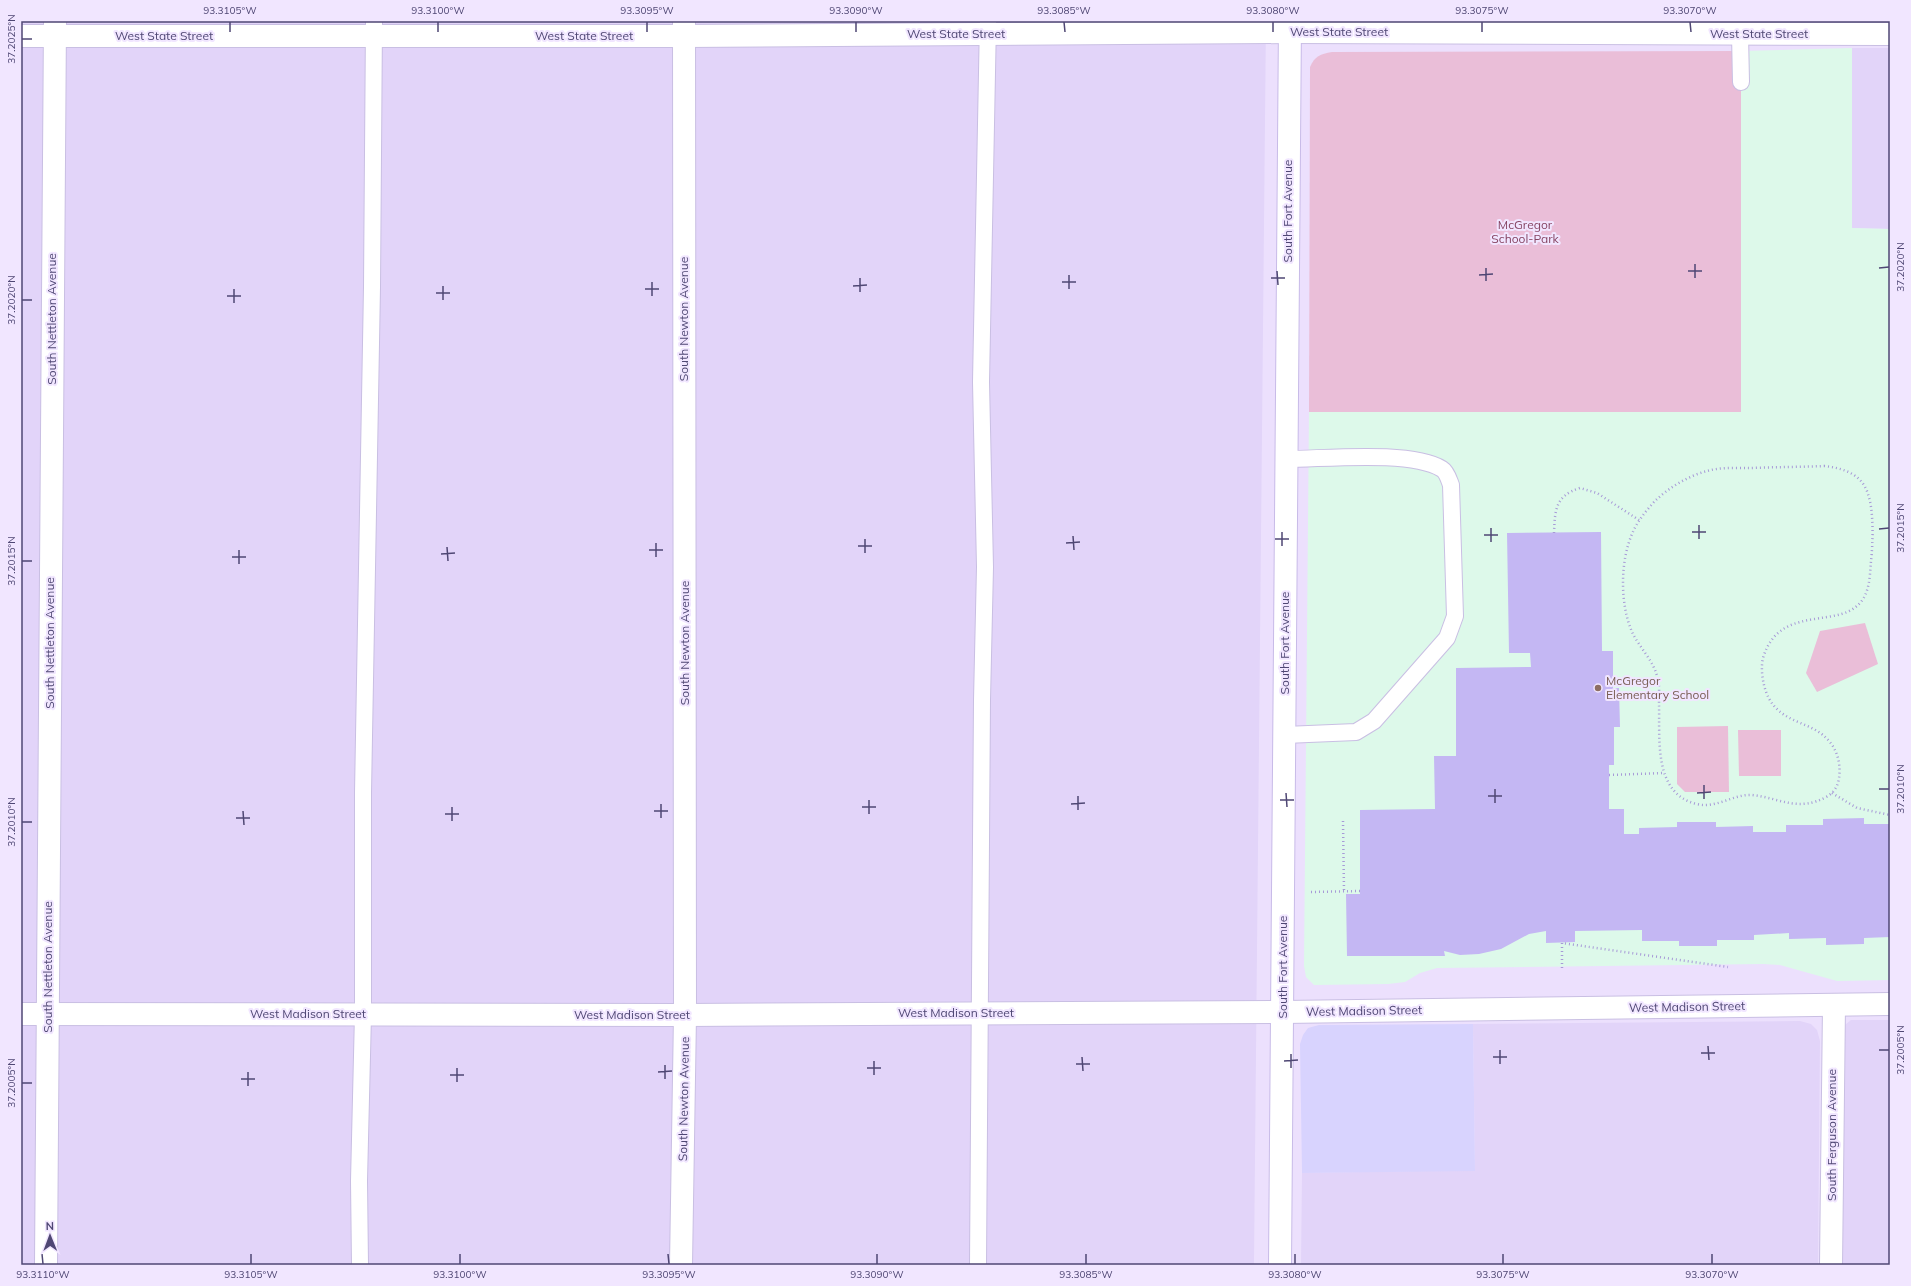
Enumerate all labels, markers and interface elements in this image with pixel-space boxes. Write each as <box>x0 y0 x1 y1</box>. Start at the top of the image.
text: 93.3105°W <box>203 4 257 17</box>
text: 93.3100°W <box>411 4 465 17</box>
text: 93.3095°W <box>620 4 674 17</box>
text: 93.3090°W <box>829 4 883 17</box>
text: 93.3085°W <box>1037 4 1091 17</box>
text: 93.3080°W <box>1246 4 1300 17</box>
text: 93.3075°W <box>1455 4 1509 17</box>
text: 93.3070°W <box>1663 4 1717 17</box>
text: 37.2025°N <box>5 14 18 64</box>
street label: West State Street <box>1290 24 1388 39</box>
street label: West State Street <box>907 26 1005 41</box>
street label: West State Street <box>1710 26 1808 41</box>
street label: West State Street <box>115 28 213 43</box>
street label: West State Street <box>535 28 633 43</box>
street label: South Fort Avenue <box>1280 160 1295 262</box>
park label: McGregor School-Park <box>1491 217 1560 246</box>
text: 37.2020°N <box>1894 242 1907 292</box>
street label: South Nettleton Avenue <box>44 253 59 385</box>
street label: South Newton Avenue <box>676 257 691 381</box>
text: 37.2020°N <box>5 275 18 325</box>
text: 37.2015°N <box>1894 503 1907 553</box>
text: 37.2015°N <box>5 536 18 586</box>
street label: South Nettleton Avenue <box>42 577 57 709</box>
street label: South Newton Avenue <box>677 581 692 705</box>
street label: South Fort Avenue <box>1277 592 1292 694</box>
place label: McGregor Elementary School <box>1606 673 1709 702</box>
marker: McGregor Elementary School <box>1593 683 1603 693</box>
text: 37.2010°N <box>1894 764 1907 814</box>
text: 37.2010°N <box>5 797 18 847</box>
street label: South Nettleton Avenue <box>40 901 55 1033</box>
street label: South Fort Avenue <box>1275 916 1290 1018</box>
street label: West Madison Street <box>1629 998 1745 1015</box>
street label: West Madison Street <box>1306 1002 1422 1019</box>
street label: West Madison Street <box>898 1005 1014 1020</box>
street label: West Madison Street <box>250 1006 366 1021</box>
street label: West Madison Street <box>574 1007 690 1022</box>
text: 37.2005°N <box>1894 1025 1907 1075</box>
street label: South Newton Avenue <box>675 1037 692 1161</box>
text: 37.2005°N <box>5 1058 18 1108</box>
street label: South Ferguson Avenue <box>1824 1069 1839 1201</box>
north arrow <box>30 1216 70 1256</box>
text: N <box>46 1219 54 1233</box>
text: 93.3110°W <box>16 1268 70 1281</box>
text: 93.3105°W <box>224 1268 278 1281</box>
text: 93.3100°W <box>433 1268 487 1281</box>
text: 93.3095°W <box>642 1268 696 1281</box>
text: 93.3090°W <box>850 1268 904 1281</box>
text: 93.3085°W <box>1059 1268 1113 1281</box>
text: 93.3080°W <box>1268 1268 1322 1281</box>
text: 93.3075°W <box>1476 1268 1530 1281</box>
text: 93.3070°W <box>1685 1268 1739 1281</box>

